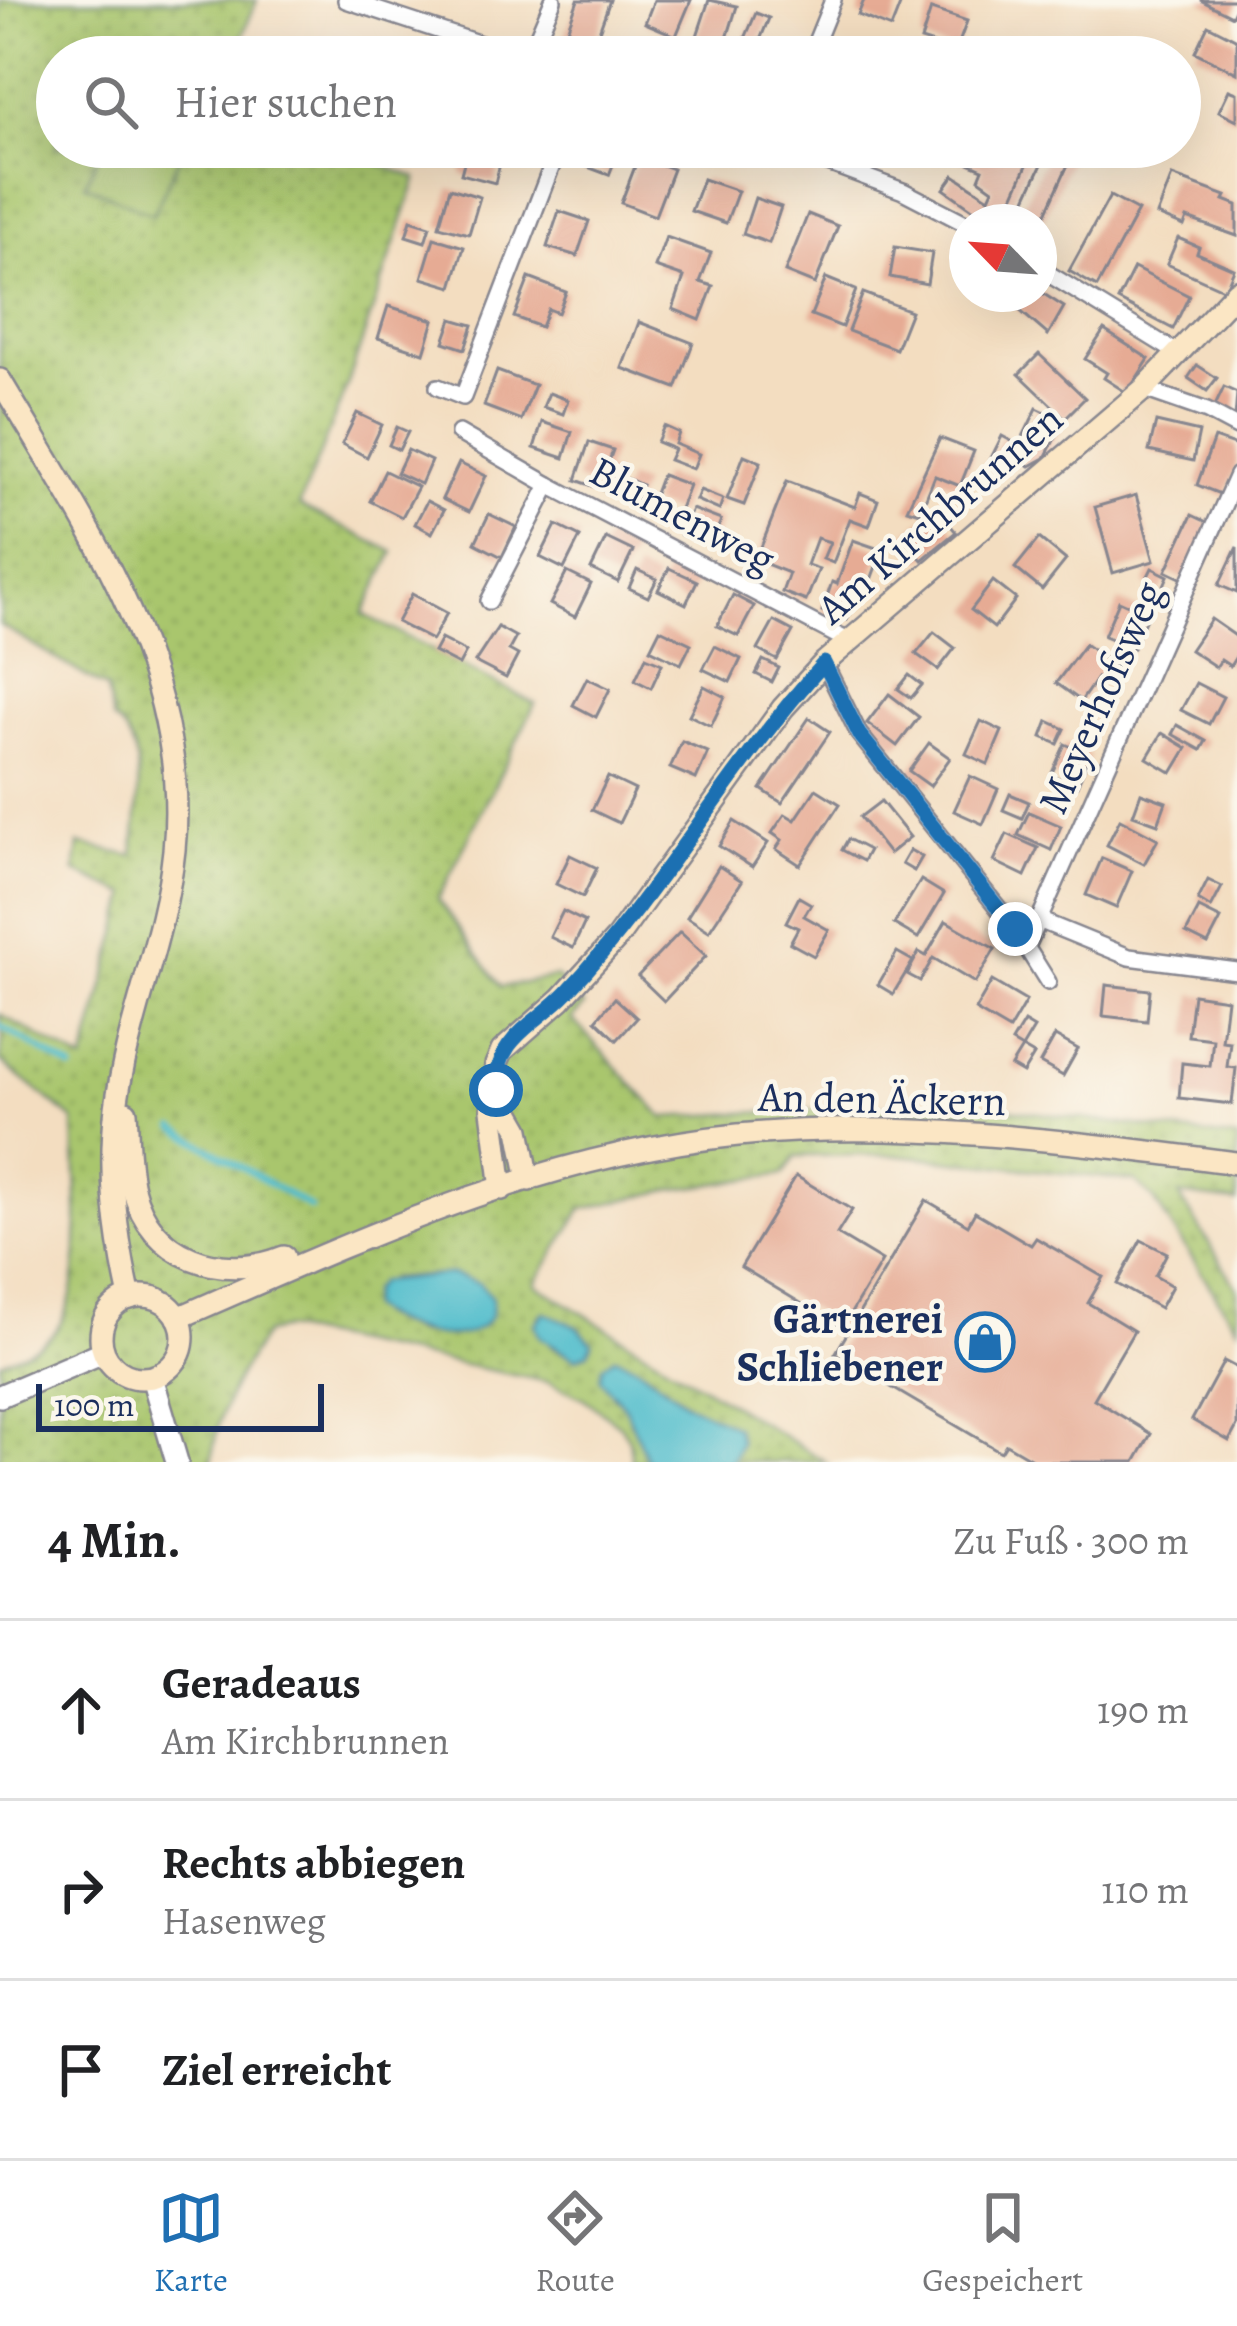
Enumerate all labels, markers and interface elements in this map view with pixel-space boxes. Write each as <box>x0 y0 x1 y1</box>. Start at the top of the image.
search box <box>36 36 1201 168</box>
icon: search <box>78 69 144 135</box>
text: Hier suchen <box>174 71 397 133</box>
north arrow <box>949 204 1057 312</box>
street label: Am Kirchbrunnen <box>803 390 1075 637</box>
street label: Blumenweg <box>580 442 786 587</box>
street label: Meyerhofsweg <box>1024 572 1177 823</box>
route end <box>988 902 1042 956</box>
route start <box>469 1063 523 1117</box>
street label: An den Äckern <box>757 1068 1006 1129</box>
place label: Gärtnerei Schliebener <box>737 1290 943 1395</box>
shop icon: Gärtnerei Schliebener <box>954 1311 1016 1373</box>
scale bar <box>36 1378 324 1431</box>
text: 100 m <box>54 1382 134 1427</box>
text: 4 Min. <box>48 1505 181 1575</box>
text: Zu Fuß · 300 m <box>953 1514 1189 1567</box>
text: Geradeaus <box>162 1652 361 1714</box>
icon: ahead <box>48 1677 114 1743</box>
text: 190 m <box>1097 1683 1189 1736</box>
text: Am Kirchbrunnen <box>162 1714 449 1767</box>
text: Rechts abbiegen <box>162 1832 465 1894</box>
icon: right <box>48 1857 114 1923</box>
text: 110 m <box>1101 1863 1189 1916</box>
text: Hasenweg <box>162 1894 326 1947</box>
icon: arrive <box>48 2037 114 2103</box>
text: Ziel erreicht <box>162 2039 391 2101</box>
tab: Karte <box>154 2185 228 2302</box>
tab: Route <box>536 2185 615 2302</box>
tab: Gespeichert <box>922 2185 1083 2302</box>

